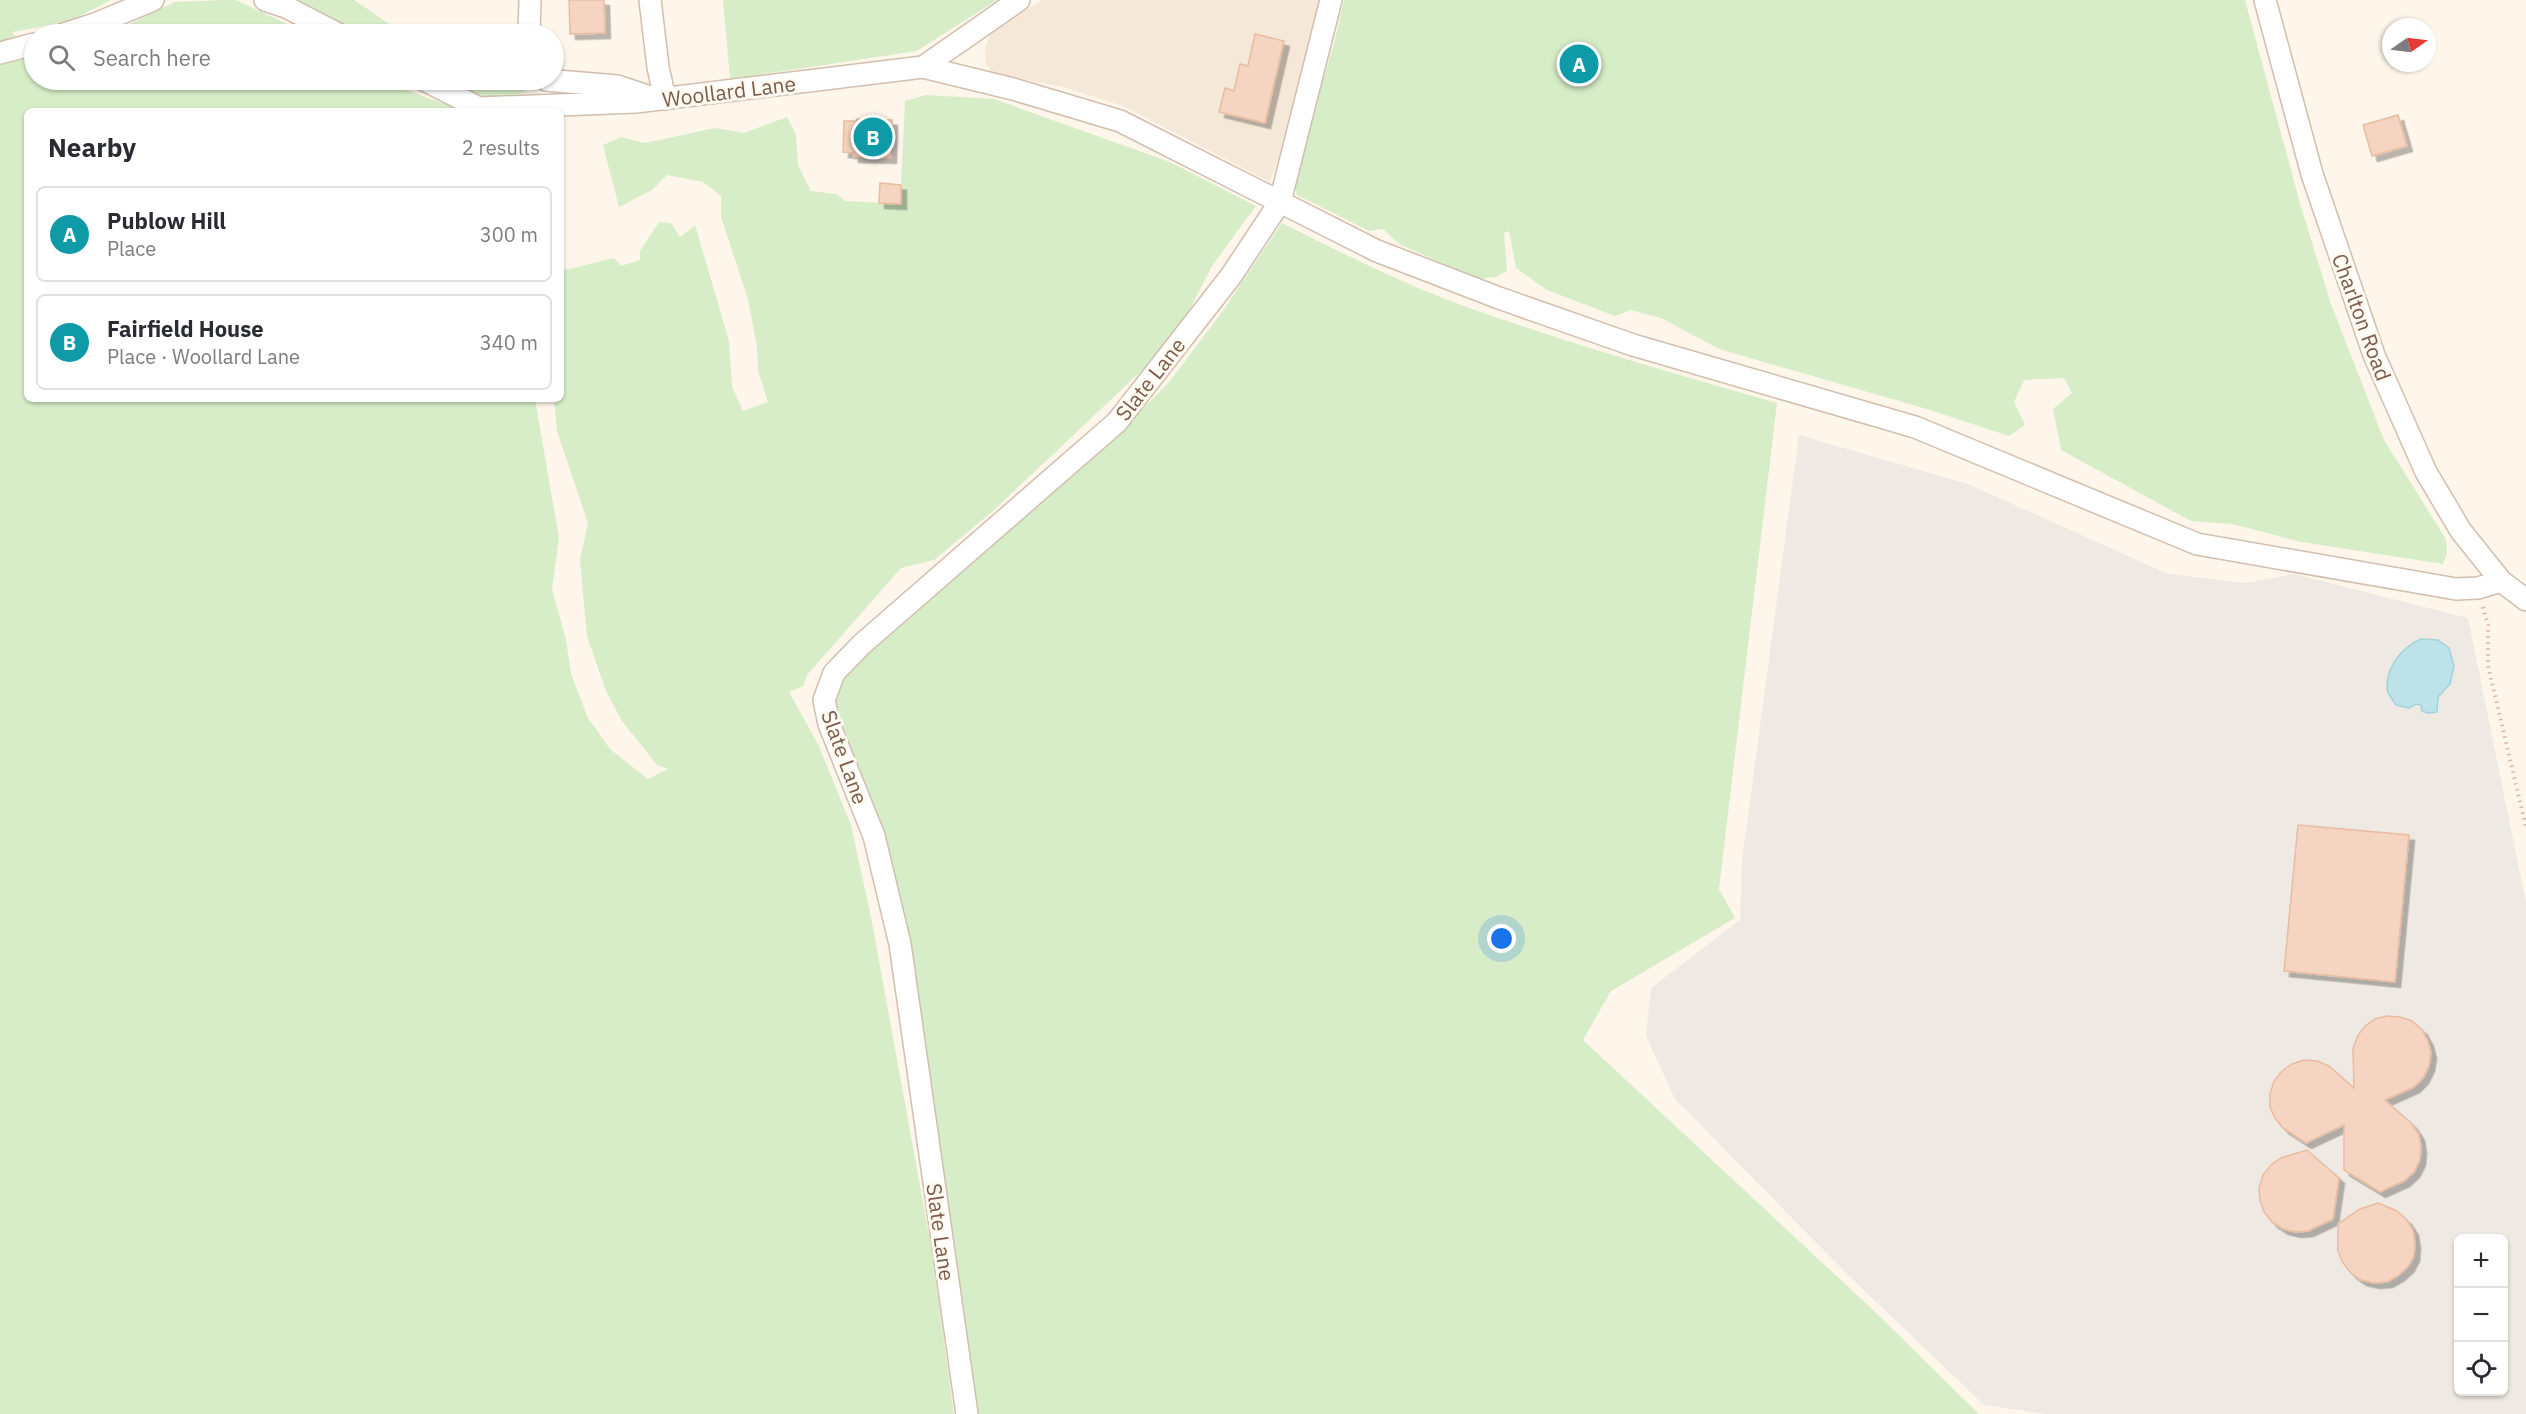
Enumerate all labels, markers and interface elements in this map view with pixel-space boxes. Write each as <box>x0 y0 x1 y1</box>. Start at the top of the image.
north arrow <box>2382 18 2436 72</box>
search box <box>24 24 564 90</box>
icon: search <box>45 41 78 74</box>
pin: A <box>1560 42 1598 86</box>
text: Search here <box>93 43 211 72</box>
street label: Woollard Lane <box>661 69 797 113</box>
pin: B <box>854 114 892 160</box>
text: Nearby <box>48 130 136 164</box>
text: 2 results <box>462 134 540 161</box>
text: Publow Hill <box>107 206 226 235</box>
text: A <box>63 221 76 248</box>
text: 300 m <box>480 221 538 248</box>
text: Place <box>107 235 156 262</box>
street label: Charlton Road <box>2326 249 2398 385</box>
text: Fairfield House <box>107 314 264 343</box>
text: B <box>63 329 76 356</box>
text: 340 m <box>480 329 538 356</box>
street label: Slate Lane <box>1109 332 1191 426</box>
text: Place · Woollard Lane <box>107 343 300 370</box>
street label: Slate Lane <box>815 706 875 808</box>
your location <box>1487 924 1516 953</box>
street label: Slate Lane <box>920 1181 962 1283</box>
map controls <box>2454 1234 2508 1396</box>
button: + <box>2454 1234 2508 1288</box>
button: − <box>2454 1288 2508 1342</box>
button: locate <box>2454 1342 2508 1396</box>

